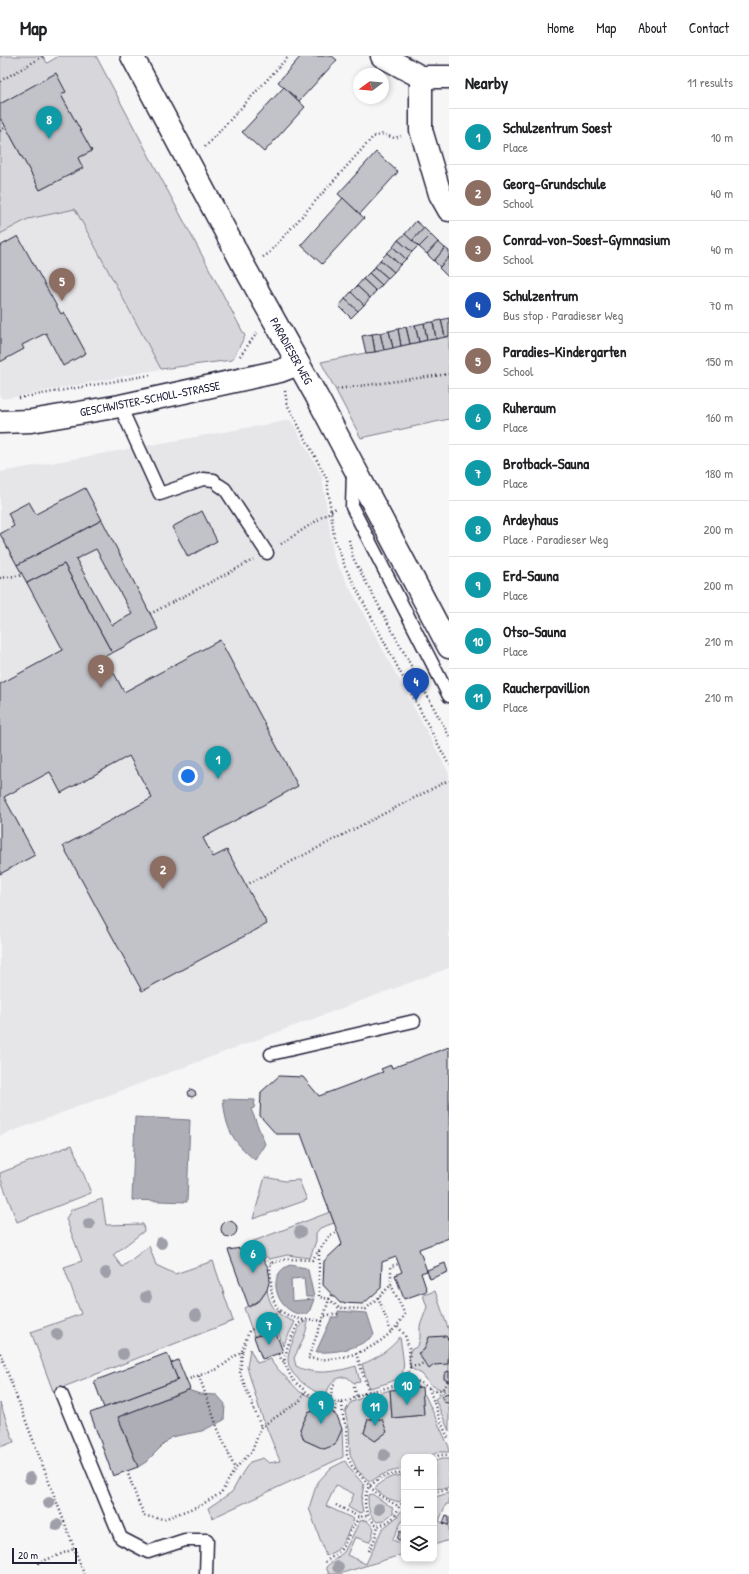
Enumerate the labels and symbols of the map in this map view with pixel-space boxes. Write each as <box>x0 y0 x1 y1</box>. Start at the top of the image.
north arrow <box>353 68 389 104</box>
pin: 8 <box>36 106 62 139</box>
pin: 5 <box>49 268 75 301</box>
street label: PARADIESER WEG <box>266 314 317 388</box>
street label: GESCHWISTER-SCHOLL-STRASSE <box>78 376 222 420</box>
pin: 3 <box>88 655 114 688</box>
pin: 4 <box>403 668 429 701</box>
pin: 1 <box>205 746 231 779</box>
your location <box>178 766 198 786</box>
pin: 2 <box>150 856 176 889</box>
pin: 6 <box>240 1240 266 1273</box>
pin: 7 <box>256 1312 282 1345</box>
pin: 10 <box>394 1372 420 1405</box>
pin: 9 <box>308 1391 334 1424</box>
pin: 11 <box>362 1393 388 1426</box>
scale bar <box>12 1546 77 1565</box>

